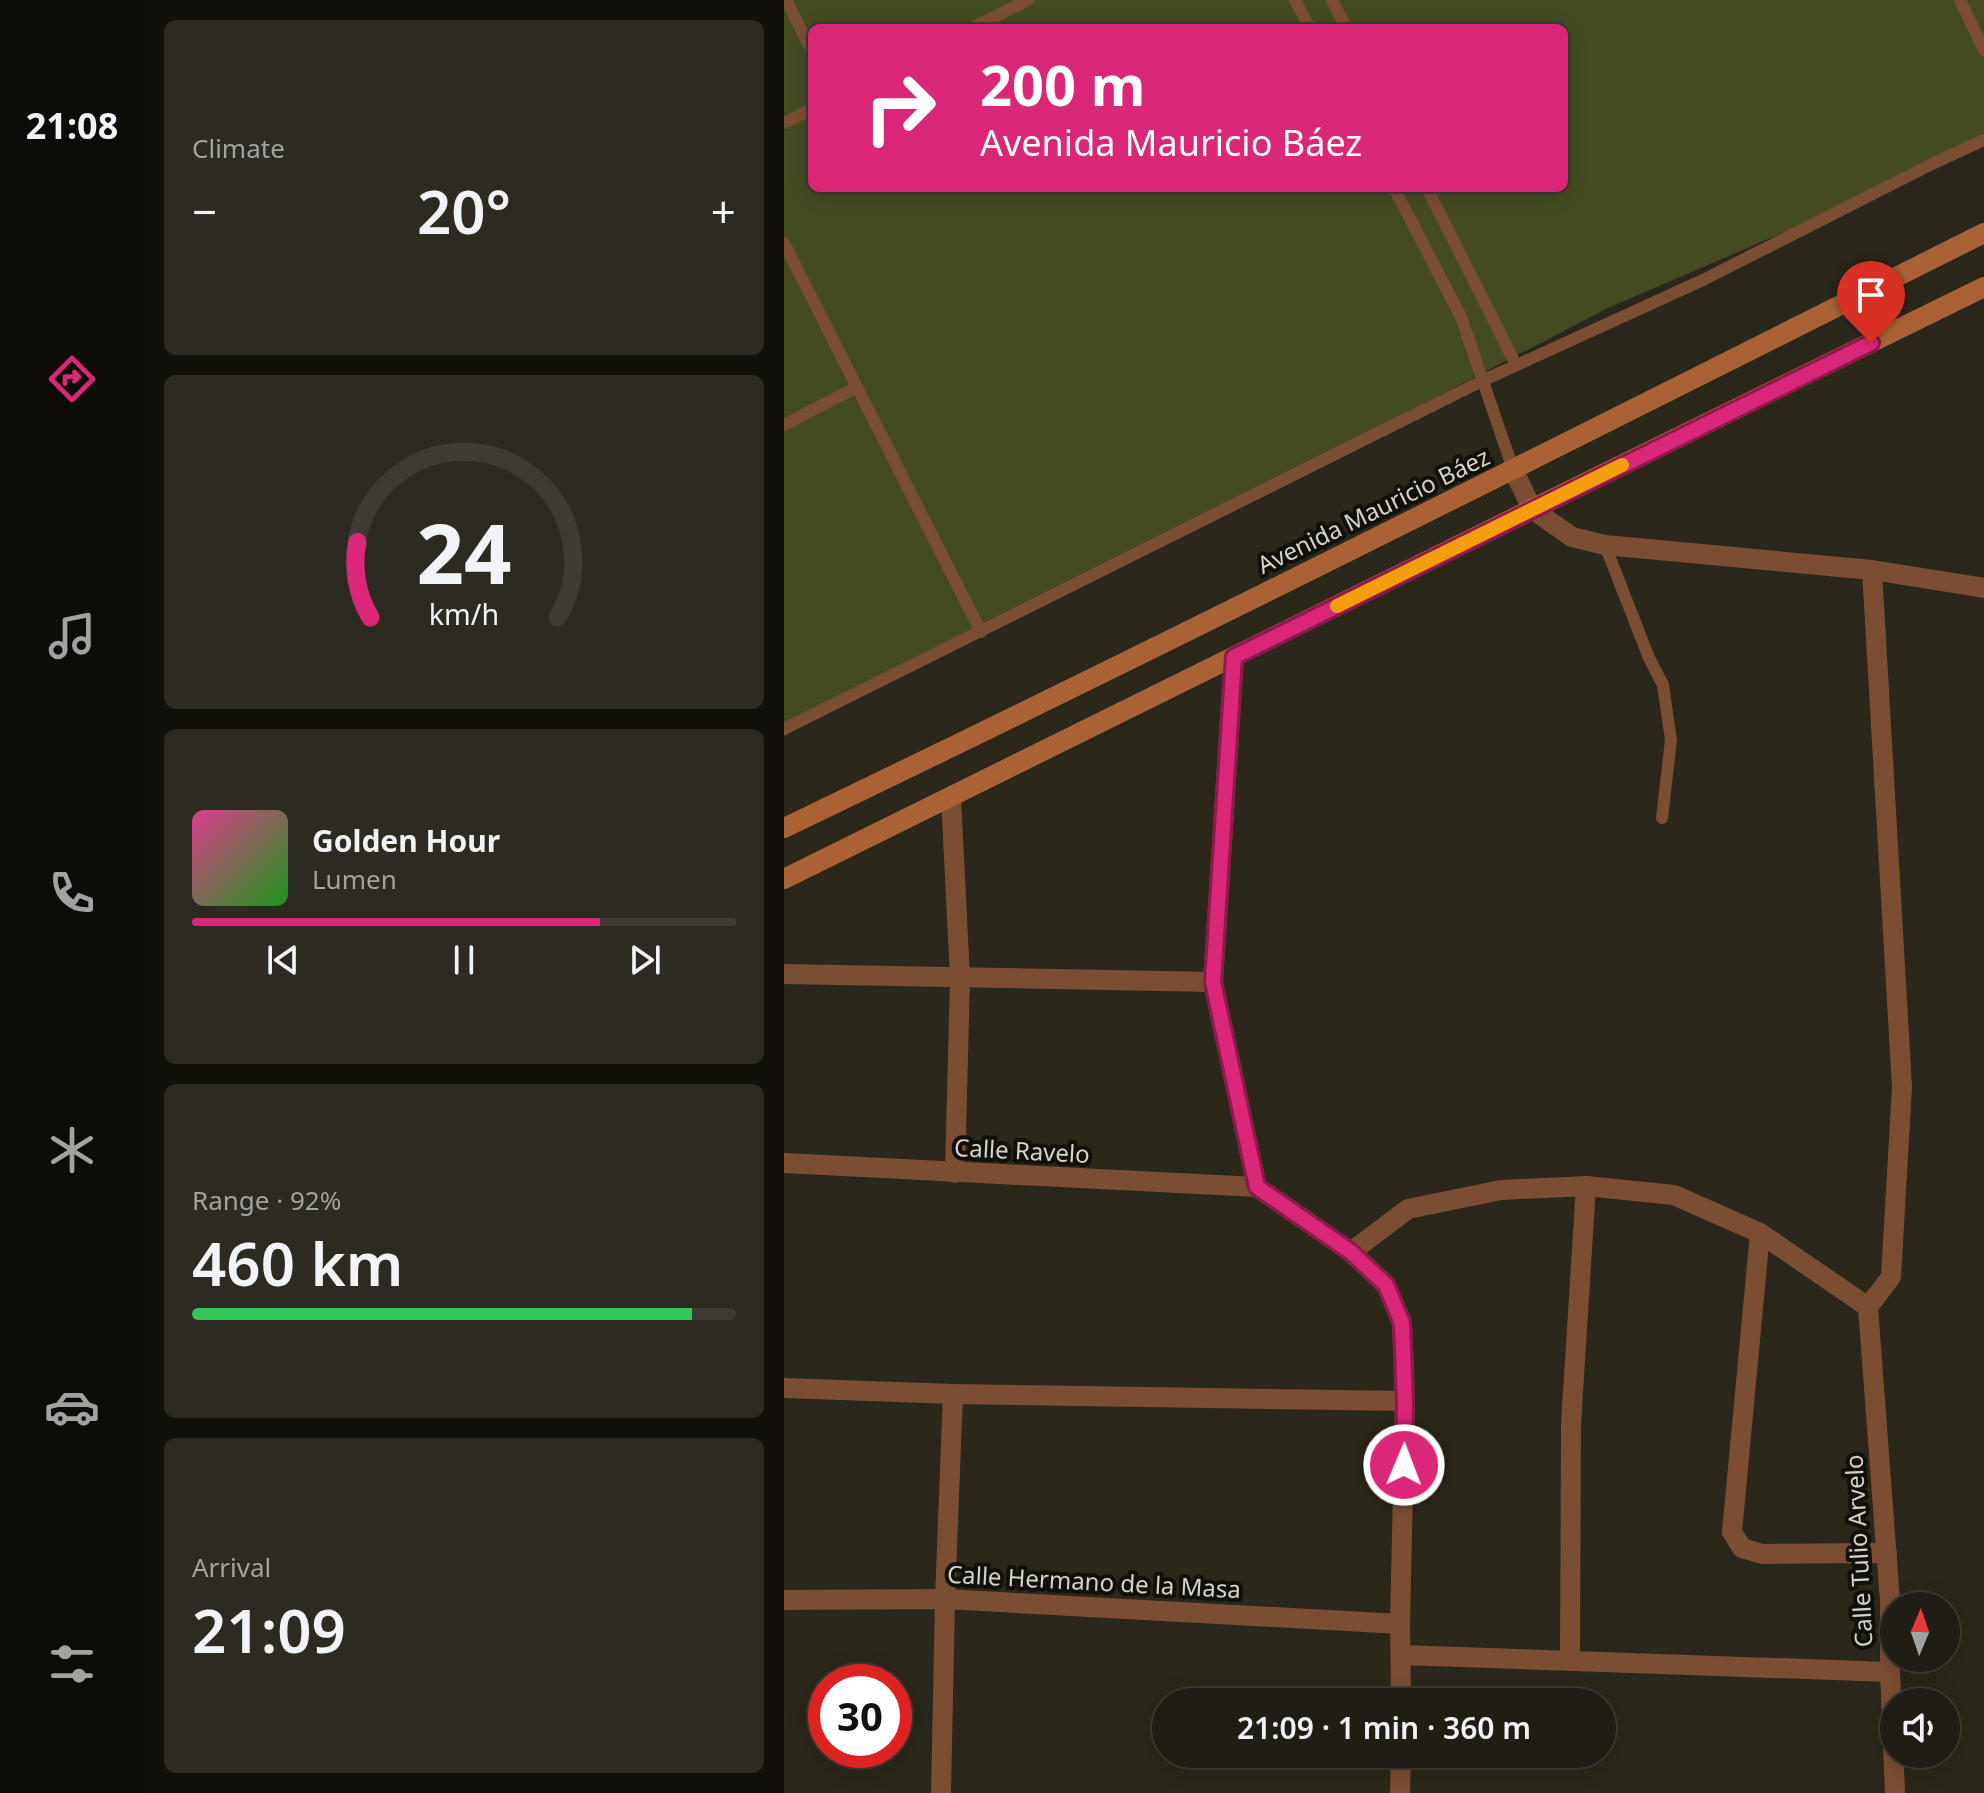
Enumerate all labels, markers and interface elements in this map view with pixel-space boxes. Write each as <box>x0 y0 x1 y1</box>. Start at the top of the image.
text: 200 m <box>980 46 1145 122</box>
icon: right <box>848 56 952 160</box>
text: 21:08 <box>26 101 118 150</box>
text: Avenida Mauricio Báez <box>980 118 1362 167</box>
text: Climate <box>192 130 285 166</box>
text: 20° <box>417 170 511 252</box>
text: − <box>192 181 217 241</box>
text: + <box>711 181 736 241</box>
pin <box>1837 261 1905 343</box>
icon: arrive <box>1849 273 1893 317</box>
icon: directions <box>44 351 100 407</box>
street label: Avenida Mauricio Báez <box>1251 439 1495 581</box>
text: 24 <box>416 494 512 607</box>
text: km/h <box>429 594 499 633</box>
icon: music <box>44 608 100 664</box>
text: Golden Hour <box>312 820 500 861</box>
text: Lumen <box>312 861 397 897</box>
icon: phone <box>44 865 100 921</box>
icon: previous <box>261 938 305 982</box>
icon: pause <box>442 938 486 982</box>
icon: next <box>623 938 667 982</box>
icon: climate <box>44 1122 100 1178</box>
street label: Calle Ravelo <box>953 1130 1091 1170</box>
text: Range · 92% <box>192 1182 341 1218</box>
text: 460 km <box>192 1222 403 1304</box>
icon: car <box>44 1379 100 1435</box>
position arrow <box>1362 1423 1446 1507</box>
street label: Calle Tulio Arvelo <box>1836 1454 1880 1648</box>
text: Arrival <box>192 1549 271 1585</box>
street label: Calle Hermano de la Masa <box>946 1557 1242 1605</box>
text: 21:09 <box>192 1589 346 1671</box>
north arrow <box>1880 1592 1960 1672</box>
map controls <box>1880 1592 1960 1768</box>
icon: filters <box>44 1636 100 1692</box>
speed limit sign: 30 <box>808 1664 912 1768</box>
button: sound <box>1880 1688 1960 1768</box>
text: 21:09 · 1 min · 360 m <box>1237 1707 1531 1748</box>

